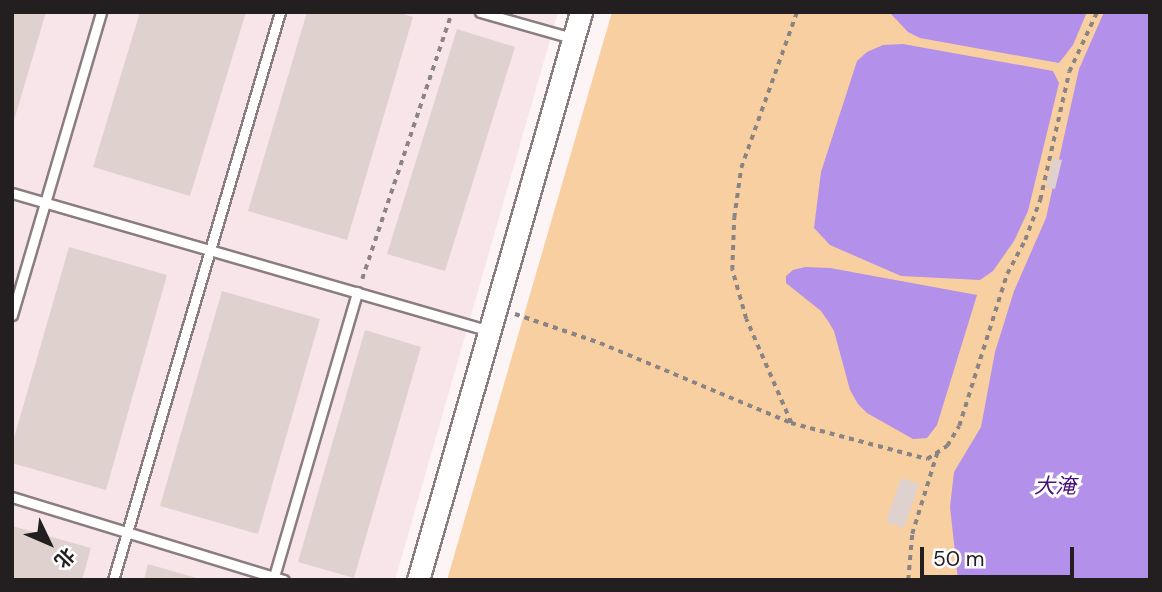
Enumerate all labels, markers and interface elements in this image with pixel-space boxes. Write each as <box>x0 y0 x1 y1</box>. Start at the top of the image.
water label: 大淹 <box>1034 473 1076 499</box>
north arrow <box>14 508 84 578</box>
scale bar <box>924 532 1078 576</box>
text: 北 <box>49 542 80 573</box>
text: 50 m <box>933 545 984 573</box>

